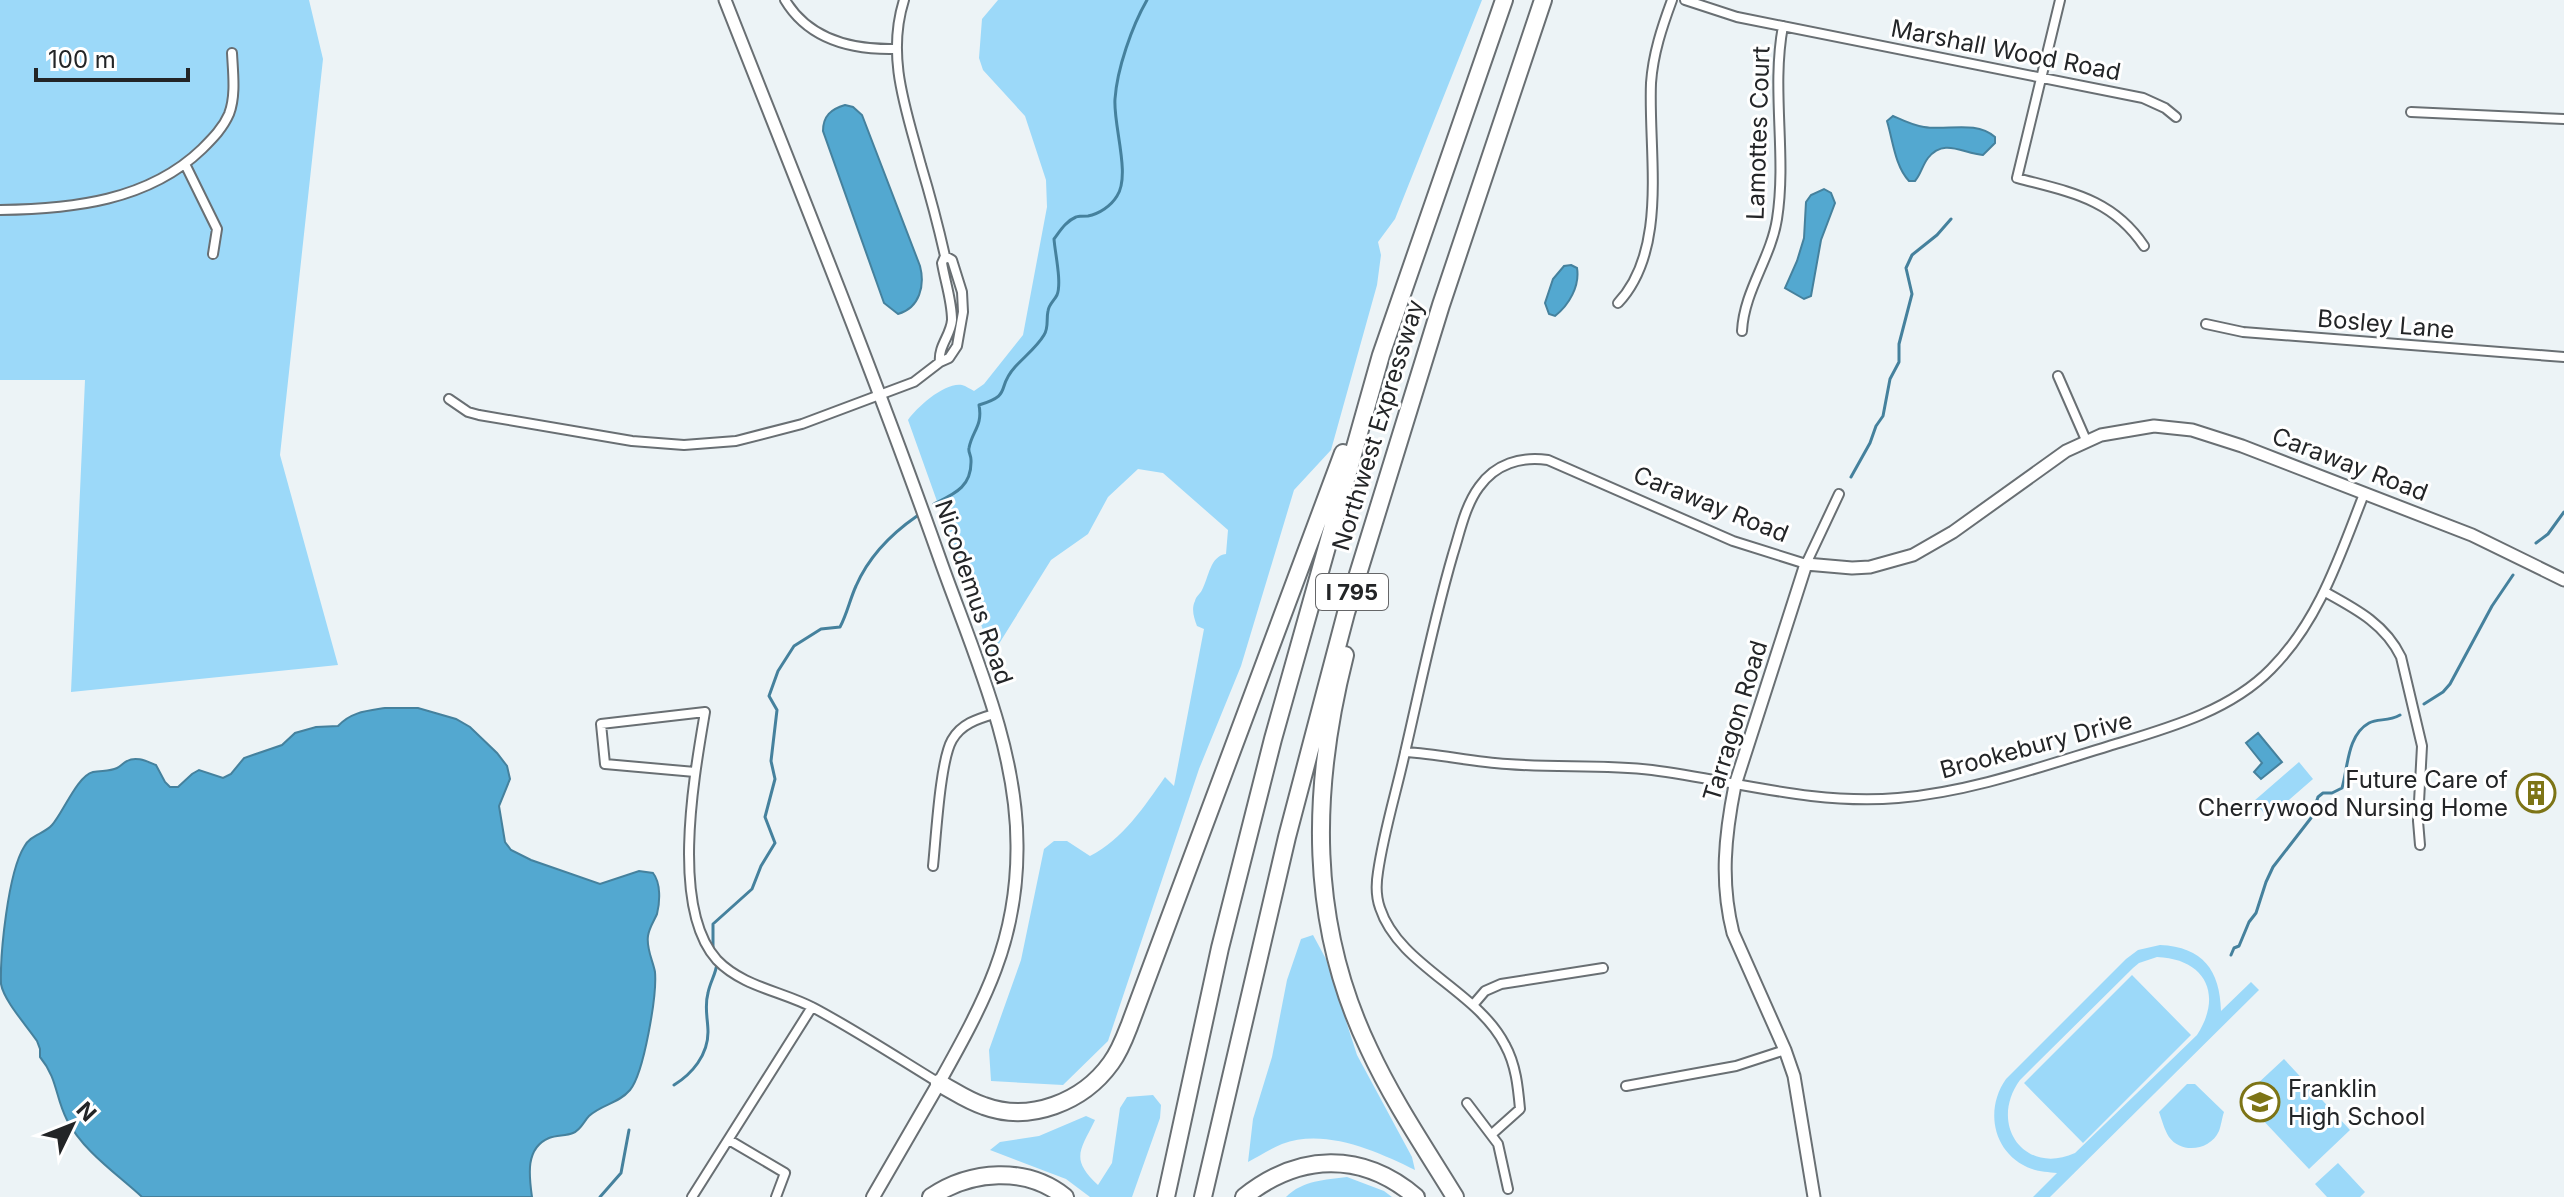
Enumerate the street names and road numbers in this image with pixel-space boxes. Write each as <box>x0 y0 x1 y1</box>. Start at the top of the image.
street label: Marshall Wood Road <box>1889 13 2123 87</box>
street label: Lamottes Court <box>1740 45 1776 221</box>
street label: Northwest Expressway <box>1326 296 1430 554</box>
street label: Bosley Lane <box>2316 304 2456 344</box>
street label: Caraway Road <box>2268 421 2432 507</box>
street label: Caraway Road <box>1629 460 1793 548</box>
street label: Nicodemus Road <box>929 496 1019 688</box>
road number: I 795 <box>1316 574 1388 610</box>
street label: Tarragon Road <box>1697 637 1773 805</box>
street label: Brookebury Drive <box>1937 705 2135 785</box>

